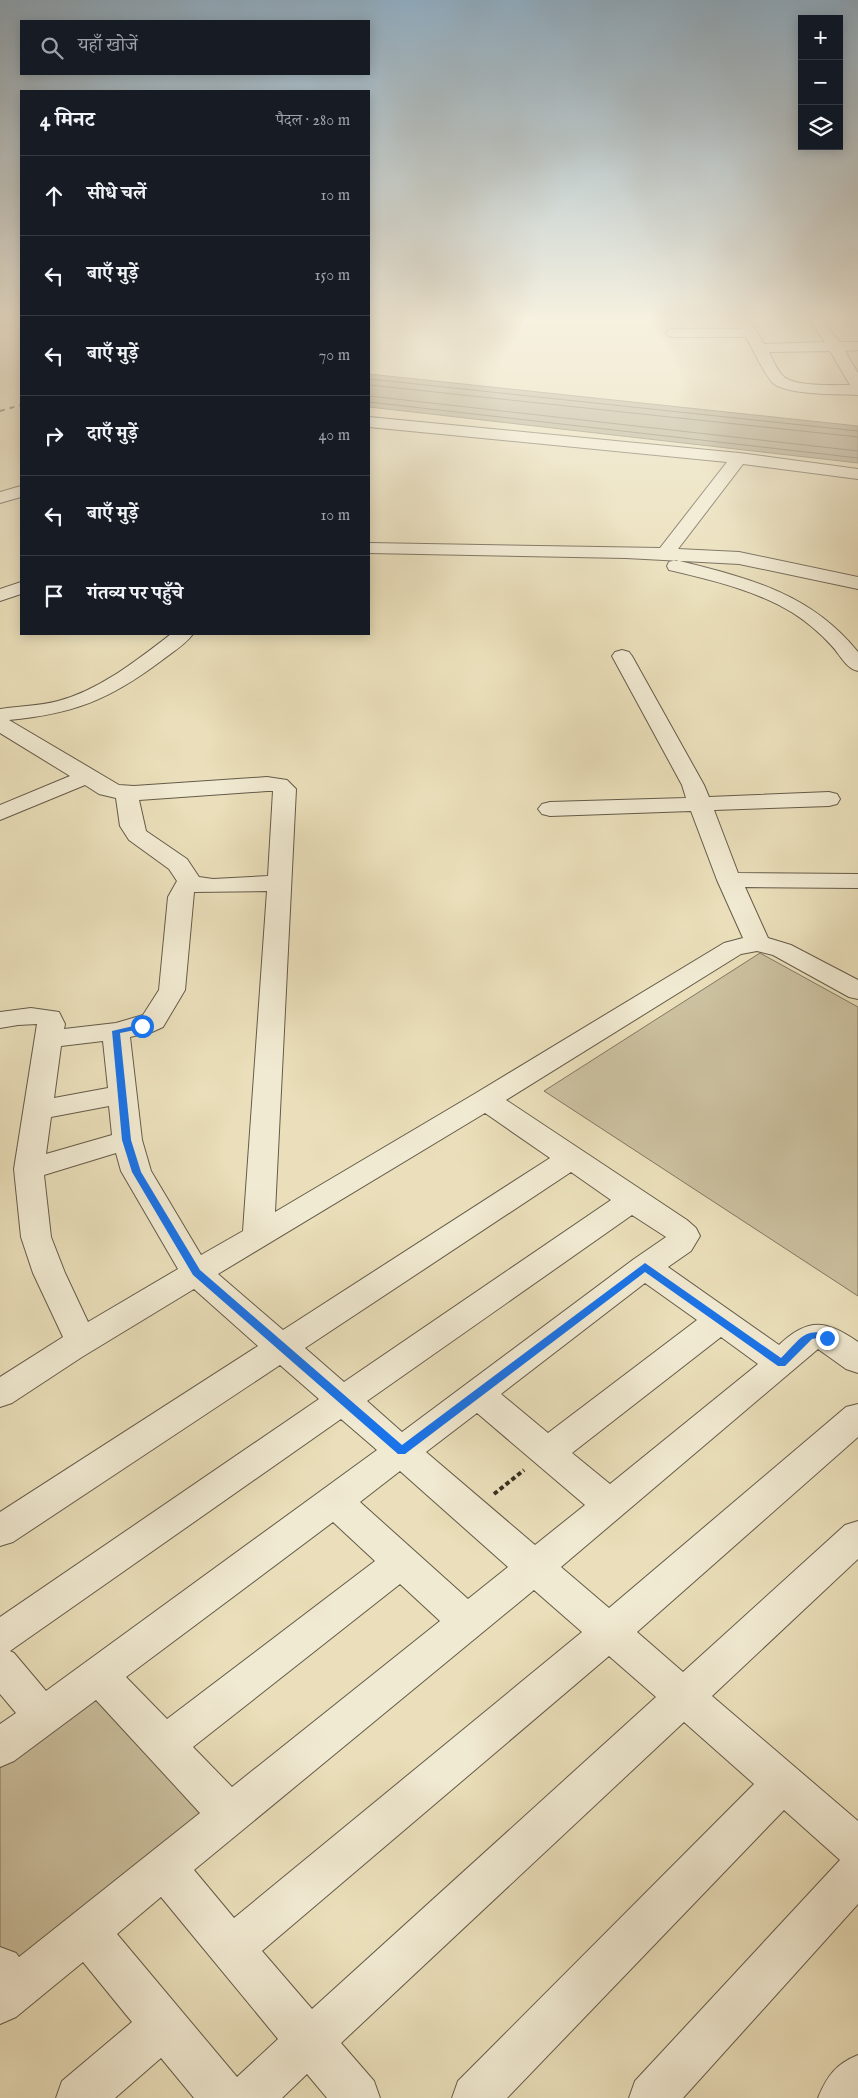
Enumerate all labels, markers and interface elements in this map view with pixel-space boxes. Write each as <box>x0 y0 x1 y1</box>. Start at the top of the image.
map controls <box>798 15 843 150</box>
button: + <box>798 15 843 60</box>
search box <box>20 20 370 75</box>
icon: search <box>38 34 66 62</box>
text: यहाँ खोजें <box>78 34 138 58</box>
button: − <box>798 60 843 105</box>
button: layers <box>798 105 843 150</box>
text: 4 मिनट <box>40 107 95 134</box>
text: पैदल · 280 m <box>276 111 350 131</box>
icon: ahead <box>40 182 68 210</box>
text: सीधे चलें <box>87 182 146 206</box>
text: 10 m <box>320 186 350 206</box>
icon: left <box>40 262 68 290</box>
text: बाएँ मुड़ें <box>87 262 138 286</box>
text: 150 m <box>315 266 350 286</box>
icon: left <box>40 342 68 370</box>
text: बाएँ मुड़ें <box>87 342 138 366</box>
text: 70 m <box>319 346 350 366</box>
icon: right <box>40 422 68 450</box>
text: दाएँ मुड़ें <box>87 422 138 446</box>
text: 40 m <box>318 426 350 446</box>
icon: left <box>40 502 68 530</box>
text: बाएँ मुड़ें <box>87 502 138 526</box>
text: 10 m <box>320 506 350 526</box>
icon: arrive <box>40 582 68 610</box>
text: गंतव्य पर पहुँचे <box>87 582 183 606</box>
route start <box>131 1015 154 1038</box>
route end <box>816 1327 839 1350</box>

